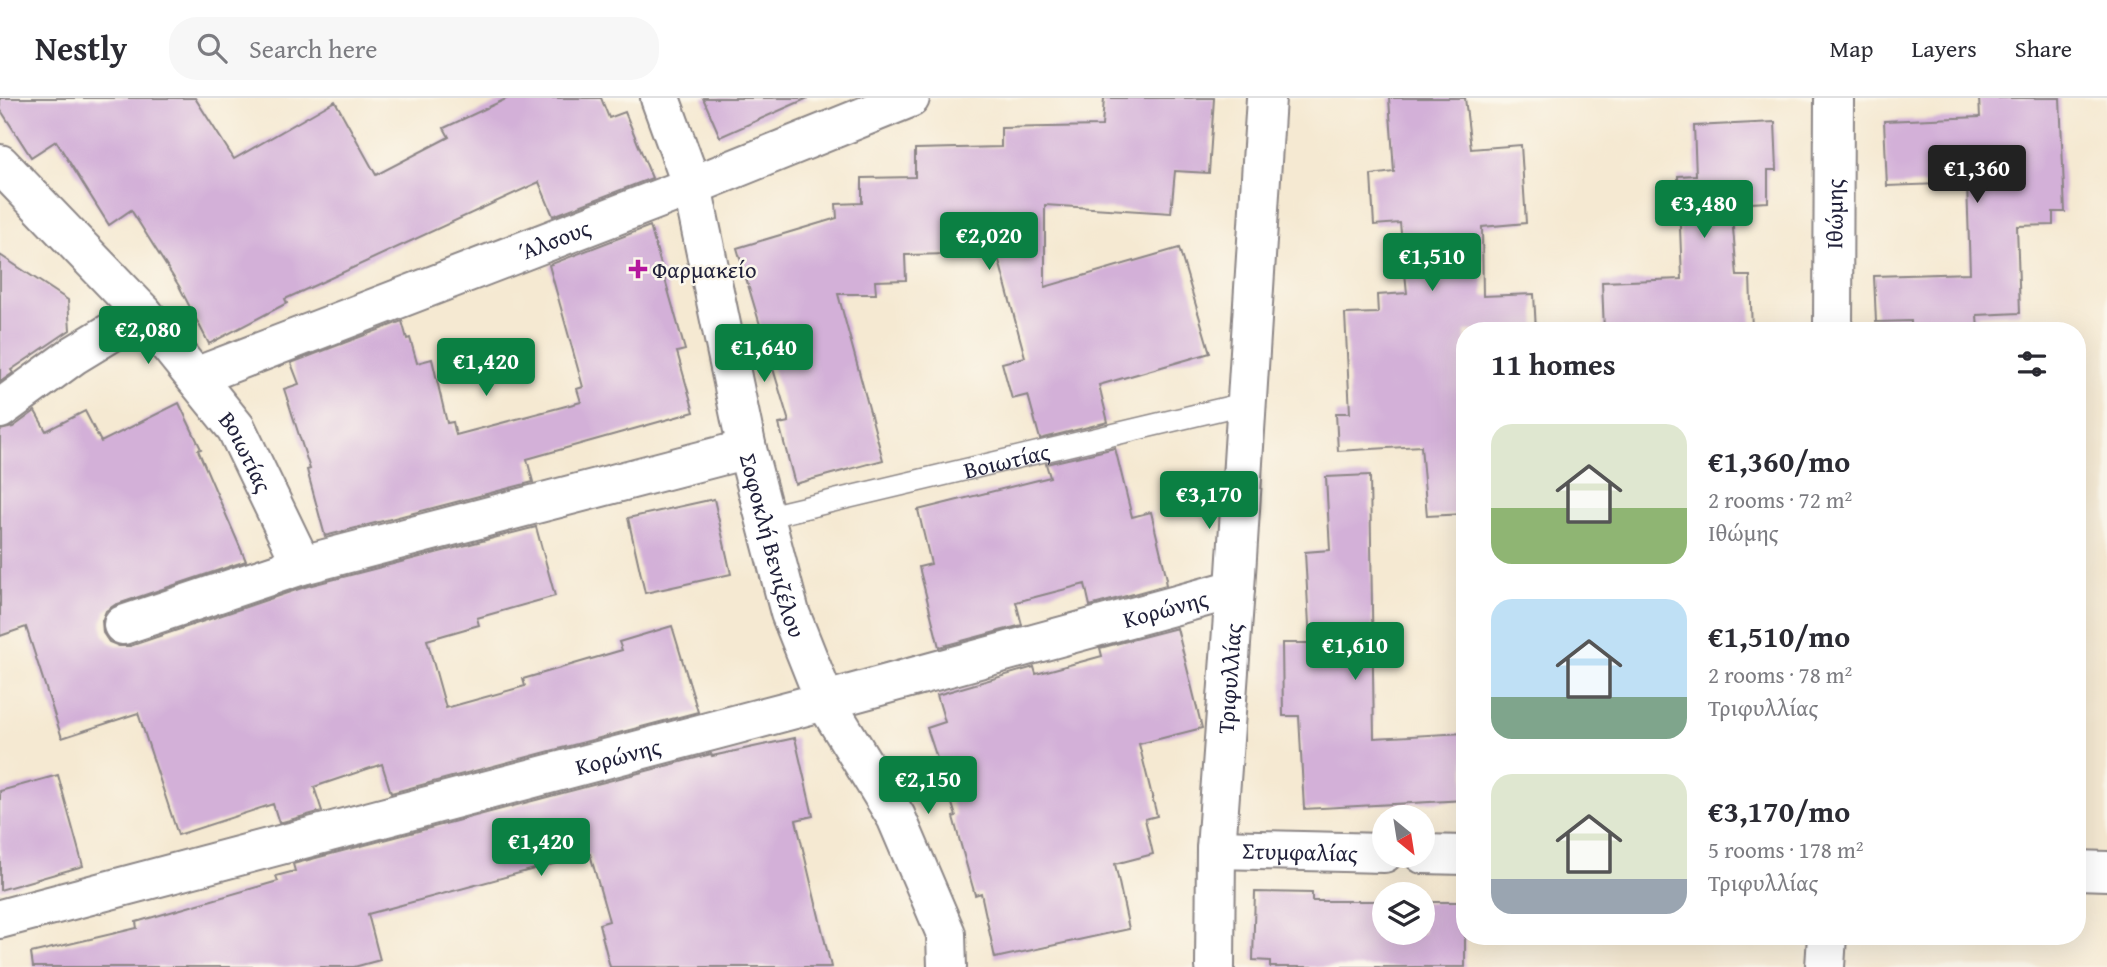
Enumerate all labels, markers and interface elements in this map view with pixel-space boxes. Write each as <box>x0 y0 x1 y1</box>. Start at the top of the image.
search box <box>169 17 659 80</box>
text: Nestly <box>35 24 127 72</box>
icon: search <box>193 29 231 67</box>
text: Search here <box>249 29 377 68</box>
text: Map <box>1830 31 1873 66</box>
text: Layers <box>1911 31 1977 66</box>
text: Share <box>2015 31 2072 66</box>
pin: €1,360 <box>1920 146 2034 205</box>
text: €1,360 <box>1944 151 2010 184</box>
street label: Ιθώμης <box>1817 178 1850 249</box>
pin: €3,480 <box>1647 180 1761 240</box>
text: €3,480 <box>1671 186 1737 219</box>
street label: Άλσους <box>514 210 595 268</box>
pin: €2,020 <box>932 212 1046 272</box>
text: €2,020 <box>956 218 1022 251</box>
pin: €1,510 <box>1375 234 1489 293</box>
text: €1,510 <box>1399 239 1465 272</box>
place label: Φαρμακείο <box>652 253 757 286</box>
marker: Φαρμακείο <box>630 261 646 277</box>
pin: €2,080 <box>91 306 205 366</box>
text: €2,080 <box>115 312 181 345</box>
pin: €1,640 <box>707 324 821 384</box>
text: €1,640 <box>731 330 797 363</box>
pin: €1,420 <box>429 338 543 398</box>
text: 11 homes <box>1491 342 1616 386</box>
text: €1,420 <box>453 344 519 377</box>
icon: filters <box>2013 345 2051 383</box>
street label: Βοιωτίας <box>212 404 281 498</box>
street label: Βοιωτίας <box>960 434 1053 486</box>
text: €1,360/mo <box>1708 439 1850 483</box>
street label: Σοφοκλή Βενιζέλου <box>732 450 815 642</box>
icon: home <box>1547 452 1631 536</box>
pin: €3,170 <box>1152 472 1266 531</box>
text: €3,170 <box>1176 477 1242 510</box>
text: 2 rooms · 72 m² <box>1708 483 1852 516</box>
text: Ιθώμης <box>1708 516 1779 549</box>
street label: Κορώνης <box>1119 581 1212 635</box>
text: €1,510/mo <box>1708 614 1850 658</box>
street label: Τριφυλλίας <box>1208 622 1249 735</box>
pin: €1,610 <box>1298 622 1412 682</box>
icon: home <box>1547 627 1631 711</box>
text: €1,610 <box>1322 628 1388 661</box>
text: 2 rooms · 78 m² <box>1708 658 1852 691</box>
text: Τριφυλλίας <box>1708 691 1818 724</box>
street label: Κορώνης <box>572 729 664 783</box>
pin: €2,150 <box>871 756 985 816</box>
text: €2,150 <box>895 762 961 795</box>
text: €3,170/mo <box>1708 789 1850 833</box>
icon: home <box>1547 802 1631 886</box>
north arrow <box>1372 805 1435 868</box>
map controls <box>1372 805 1435 945</box>
pin: €1,420 <box>484 818 598 878</box>
text: €1,420 <box>508 824 574 857</box>
street label: Στυμφαλίας <box>1242 833 1358 869</box>
text: 5 rooms · 178 m² <box>1708 833 1863 866</box>
text: Τριφυλλίας <box>1708 866 1818 899</box>
button: layers <box>1372 882 1435 945</box>

